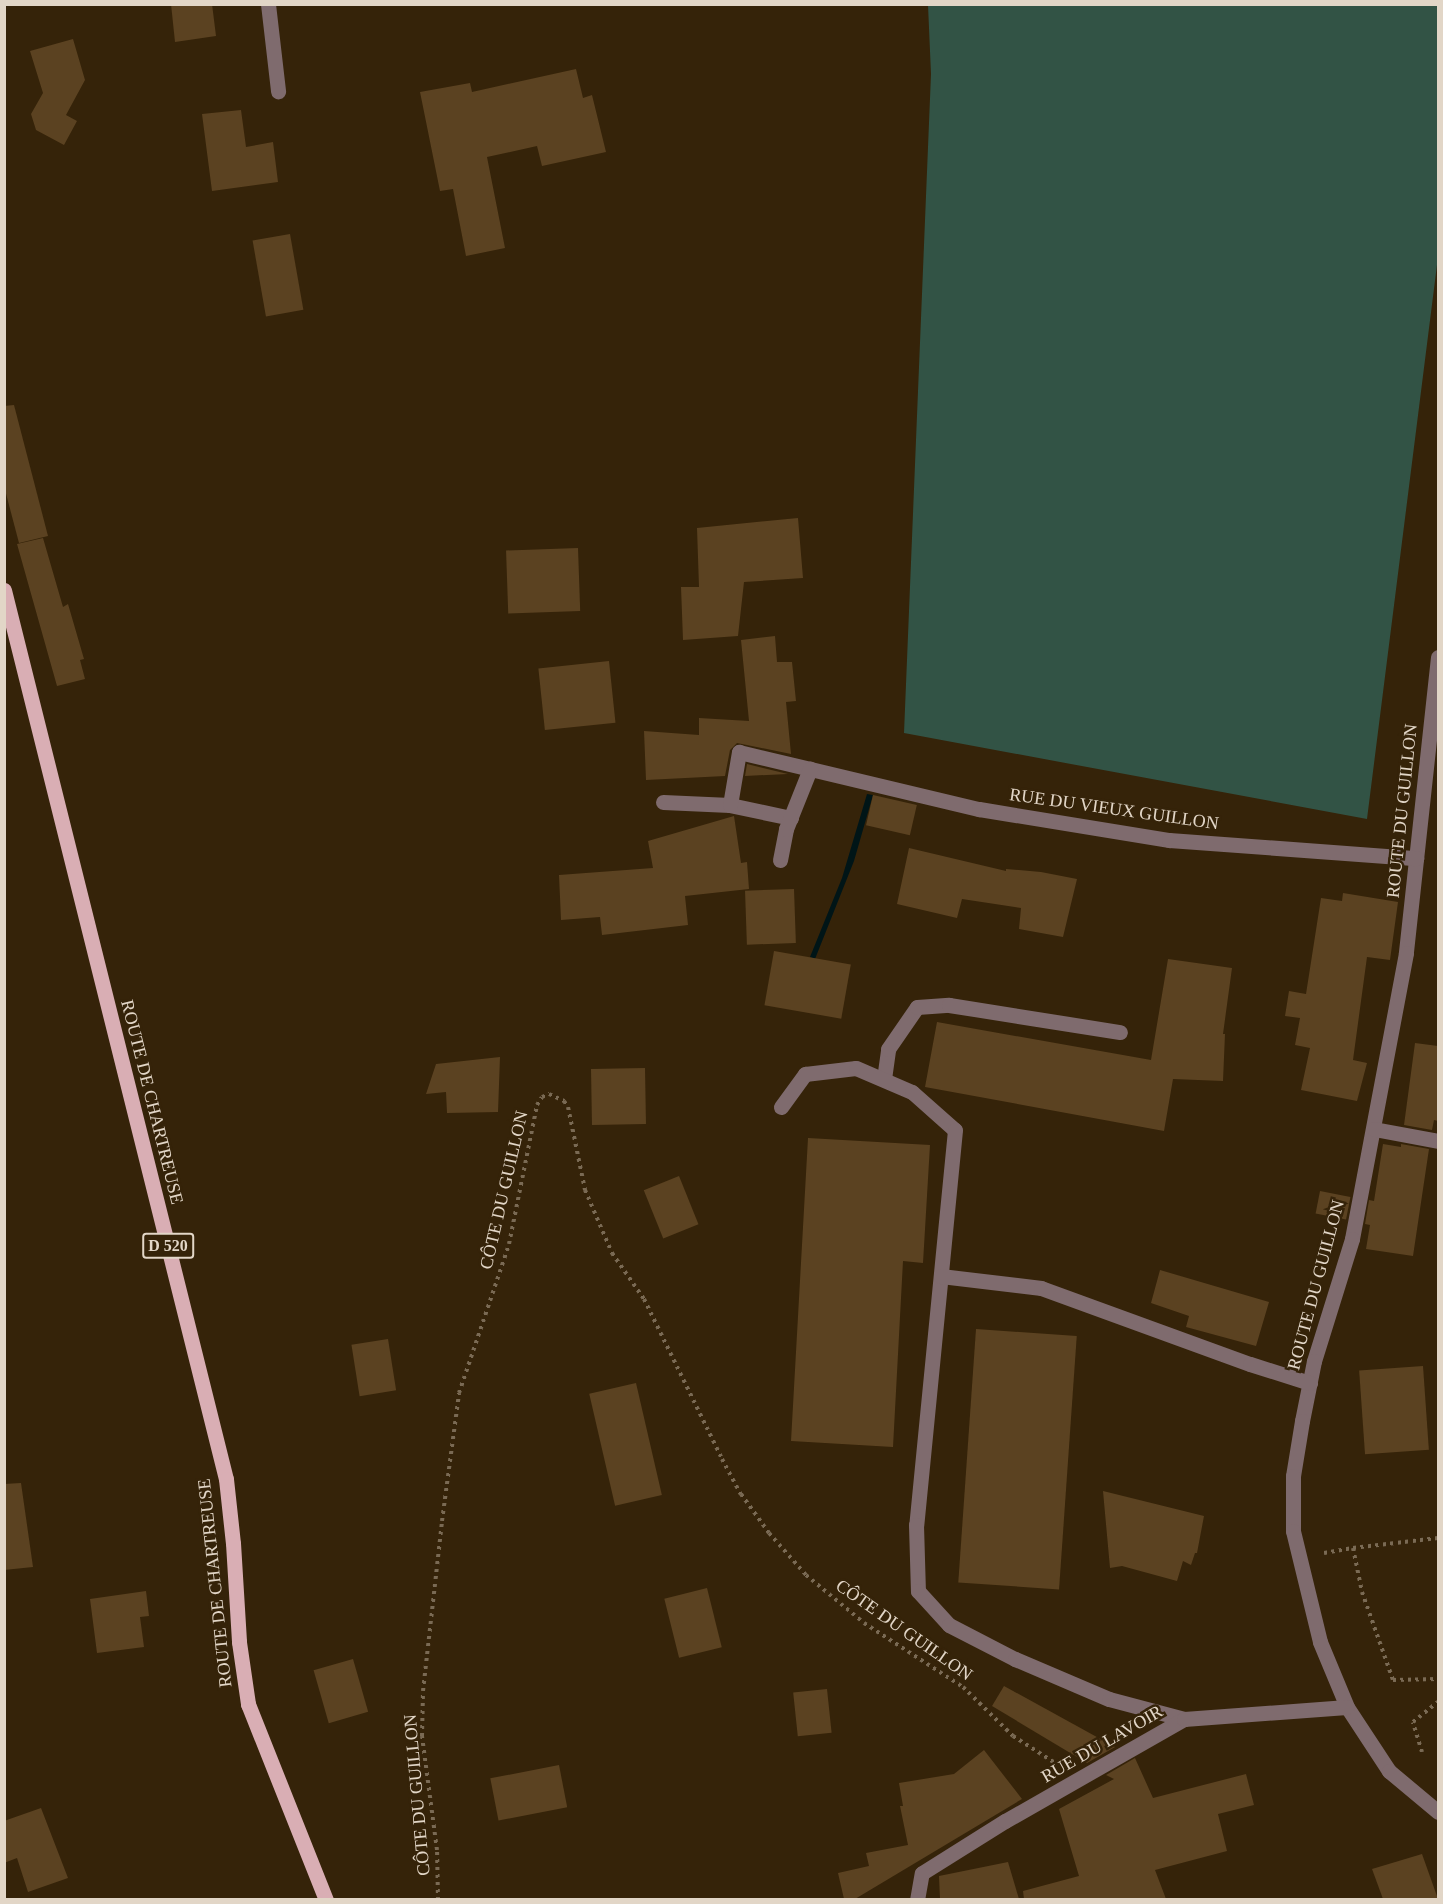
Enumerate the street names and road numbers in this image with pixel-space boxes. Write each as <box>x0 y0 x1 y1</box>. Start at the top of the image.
street label: ROUTE DU GUILLON <box>1382 723 1422 899</box>
street label: RUE DU VIEUX GUILLON <box>1008 784 1220 834</box>
street label: ROUTE DE CHARTREUSE <box>116 998 188 1206</box>
street label: CÔTE DU GUILLON <box>475 1109 533 1271</box>
street label: ROUTE DU GUILLON <box>1283 1198 1349 1372</box>
road number: D 520 <box>141 1233 195 1259</box>
street label: ROUTE DE CHARTREUSE <box>193 1477 237 1689</box>
street label: CÔTE DU GUILLON <box>831 1575 977 1685</box>
street label: RUE DU LAVOIR <box>1037 1700 1167 1788</box>
street label: CÔTE DU GUILLON <box>399 1713 435 1877</box>

